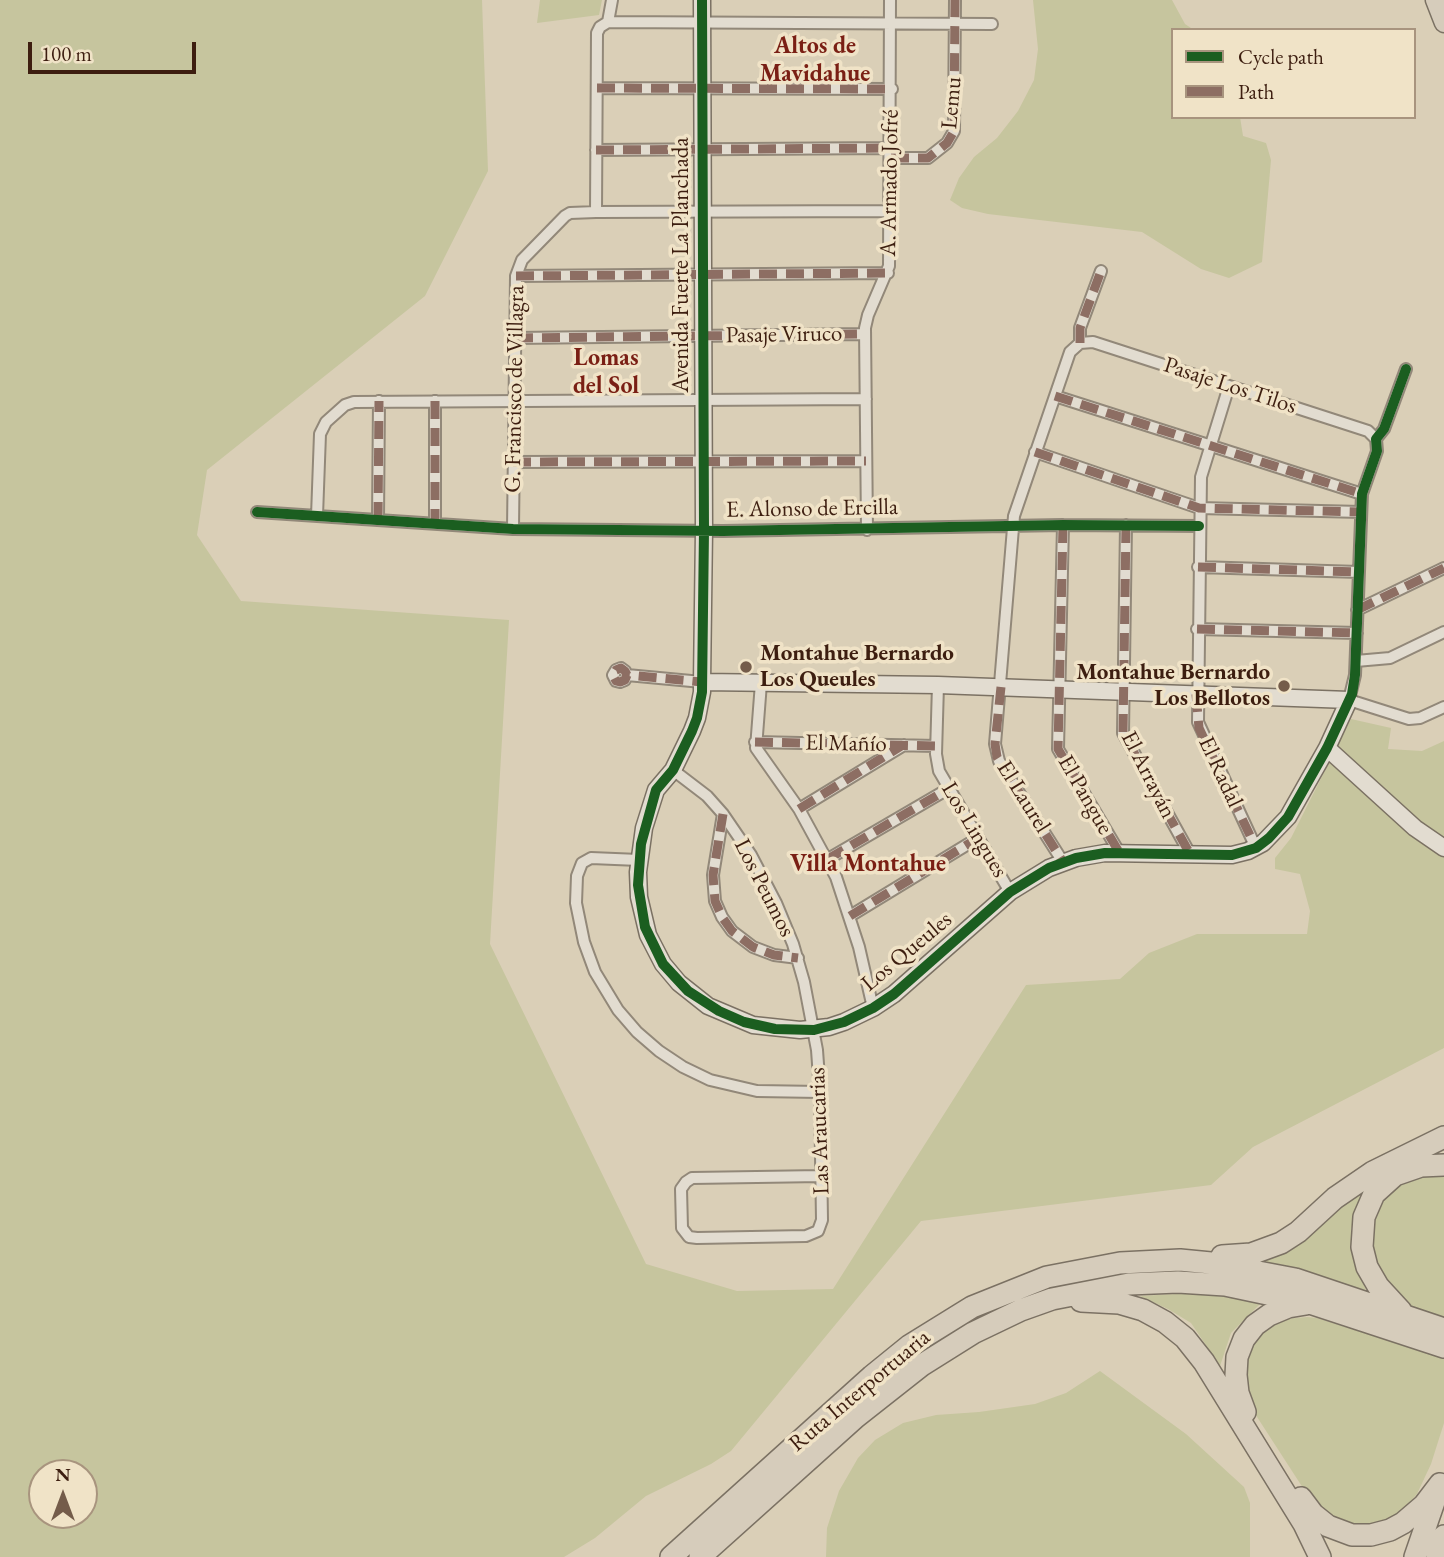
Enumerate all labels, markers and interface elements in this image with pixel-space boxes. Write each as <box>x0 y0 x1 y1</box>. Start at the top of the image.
scale bar <box>32 28 200 72</box>
legend <box>1171 28 1416 119</box>
district label: Altos de Mavidahue <box>760 32 870 88</box>
text: 100 m <box>41 40 92 67</box>
text: Cycle path <box>1238 43 1324 70</box>
street label: Lemu <box>936 76 968 130</box>
text: Path <box>1238 78 1274 105</box>
street label: A. Armado Jofré <box>875 109 905 257</box>
street label: Avenida Fuerte La Planchada <box>668 137 696 393</box>
street label: G. Francisco de Villagra <box>499 285 531 493</box>
street label: Pasaje Viruco <box>725 320 843 350</box>
district label: Lomas del Sol <box>573 344 639 400</box>
street label: Pasaje Los Tilos <box>1160 352 1300 420</box>
street label: E. Alonso de Ercilla <box>726 494 898 524</box>
place label: Montahue Bernardo Los Queules <box>760 640 954 694</box>
marker: Montahue Bernardo Los Queules <box>738 659 754 675</box>
place label: Montahue Bernardo Los Bellotos <box>1076 659 1270 713</box>
marker: Montahue Bernardo Los Bellotos <box>1276 678 1292 694</box>
street label: El Arrayán <box>1114 727 1182 823</box>
street label: El Mañío <box>805 729 887 759</box>
street label: El Radal <box>1192 732 1248 812</box>
street label: El Pangue <box>1051 750 1119 840</box>
street label: El Laurel <box>990 756 1056 838</box>
street label: Los Lingues <box>935 777 1013 883</box>
street label: Los Peumos <box>728 834 800 942</box>
district label: Villa Montahue <box>790 850 946 878</box>
street label: Los Queules <box>856 906 958 998</box>
street label: Las Araucarias <box>804 1067 836 1195</box>
street label: Ruta Interportuaria <box>784 1324 936 1458</box>
north arrow <box>28 1459 98 1529</box>
text: N <box>55 1462 71 1487</box>

